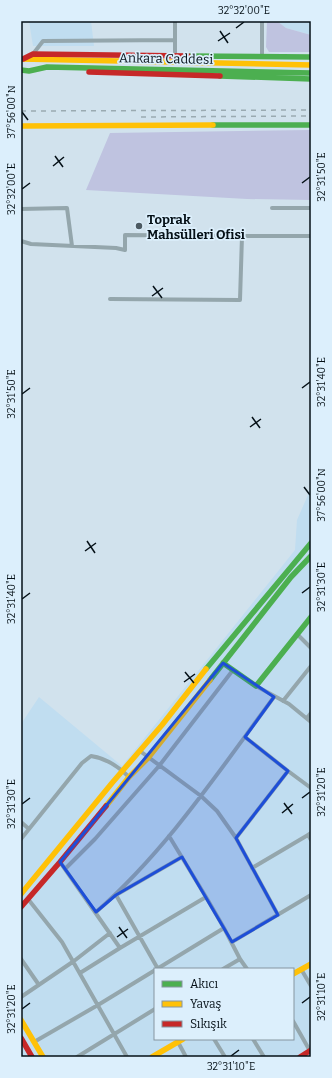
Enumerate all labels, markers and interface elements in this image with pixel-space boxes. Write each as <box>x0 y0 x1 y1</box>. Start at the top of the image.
text: 32°32'00"E <box>218 5 270 17</box>
street label: Ankara Caddesi <box>119 50 213 67</box>
text: 37°56'00"N <box>6 85 18 139</box>
text: 32°31'50"E <box>316 152 328 202</box>
text: 32°32'00"E <box>6 163 18 215</box>
place label: Toprak Mahsülleri Ofisi <box>147 212 245 242</box>
marker: Toprak Mahsülleri Ofisi <box>134 221 144 231</box>
text: 32°31'40"E <box>316 357 328 407</box>
text: 32°31'50"E <box>6 369 18 419</box>
text: 37°56'00"N <box>316 468 328 522</box>
text: 32°31'30"E <box>316 562 328 612</box>
text: 32°31'40"E <box>6 574 18 624</box>
text: 32°31'20"E <box>316 767 328 817</box>
text: 32°31'30"E <box>6 779 18 829</box>
legend <box>154 968 294 1040</box>
text: 32°31'10"E <box>316 973 328 1021</box>
text: Akıcı <box>190 977 219 991</box>
text: 32°31'20"E <box>6 984 18 1034</box>
text: Yavaş <box>190 997 222 1011</box>
text: Sıkışık <box>190 1017 227 1031</box>
text: 32°31'10"E <box>207 1061 255 1073</box>

